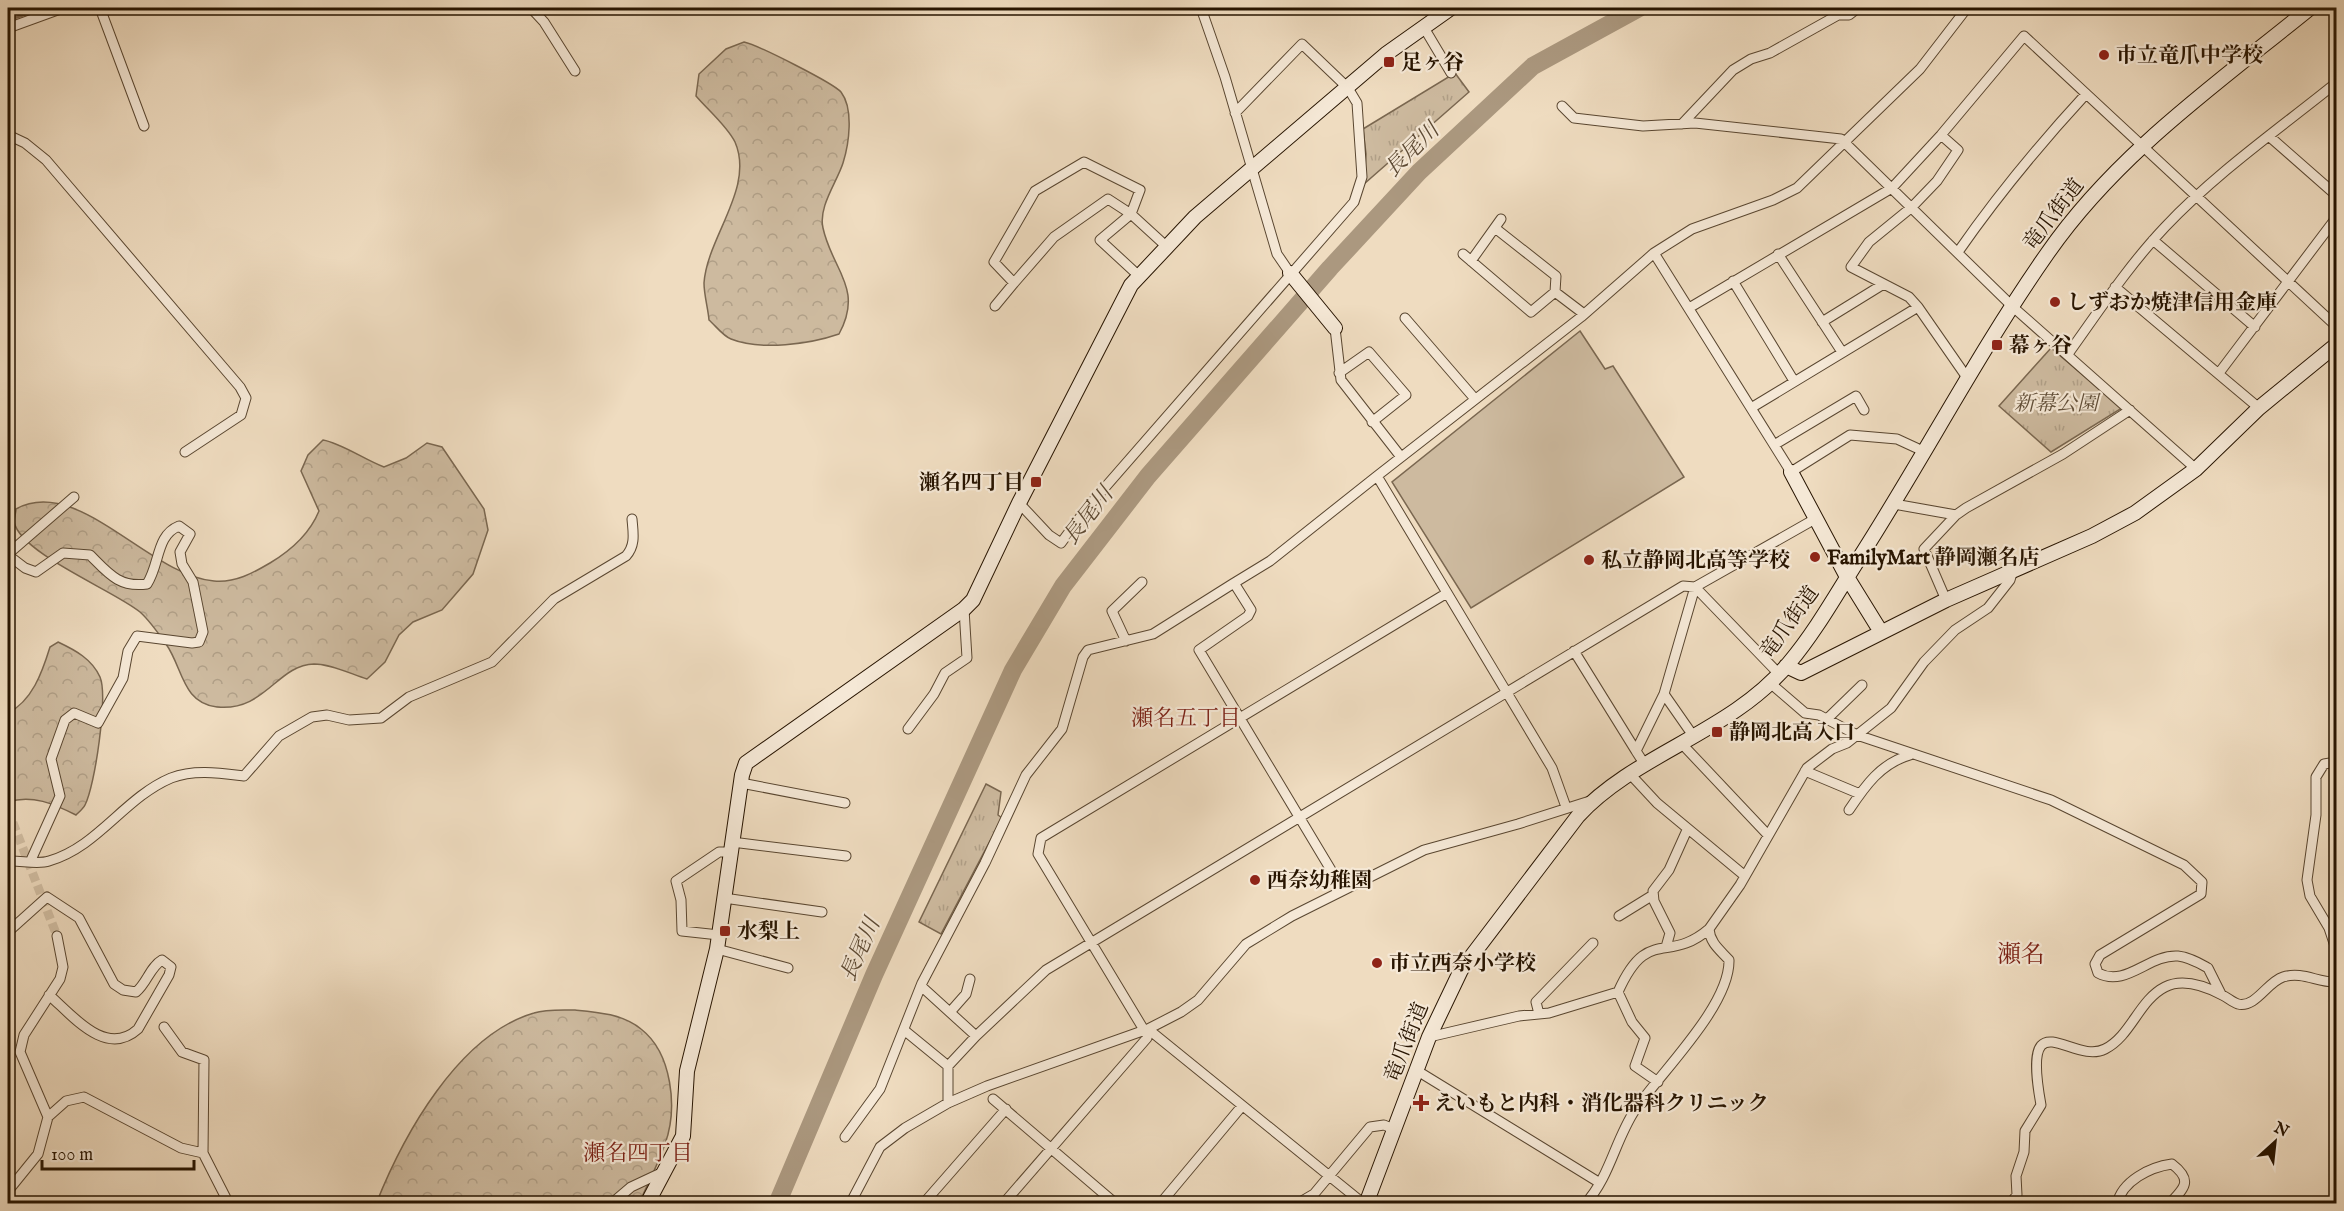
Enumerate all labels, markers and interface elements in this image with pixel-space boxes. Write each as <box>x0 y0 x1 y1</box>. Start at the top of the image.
place label: 市立竜爪中学校 <box>2116 43 2263 70</box>
marker: 市立竜爪中学校 <box>2097 48 2111 62</box>
place label: 足ヶ谷 <box>1401 50 1464 77</box>
marker: 足ヶ谷 <box>1382 55 1396 69</box>
water label: 長尾川 <box>1379 116 1447 184</box>
street label: 竜爪街道 <box>2018 174 2091 256</box>
place label: しずおか焼津信用金庫 <box>2067 290 2277 317</box>
marker: しずおか焼津信用金庫 <box>2048 295 2062 309</box>
place label: 幕ヶ谷 <box>2009 333 2072 360</box>
marker: 幕ヶ谷 <box>1990 338 2004 352</box>
park label: 新幕公園 <box>2014 391 2101 418</box>
place label: 瀬名四丁目 <box>919 470 1024 497</box>
marker: 瀬名四丁目 <box>1029 475 1043 489</box>
water label: 長尾川 <box>1057 480 1121 551</box>
place label: FamilyMart 静岡瀬名店 <box>1827 545 2040 572</box>
place label: 私立静岡北高等学校 <box>1601 548 1790 575</box>
marker: FamilyMart 静岡瀬名店 <box>1808 550 1822 564</box>
marker: 私立静岡北高等学校 <box>1582 553 1596 567</box>
street label: 竜爪街道 <box>1755 581 1826 665</box>
district label: 瀬名五丁目 <box>1131 705 1241 733</box>
place label: 静岡北高入口 <box>1729 720 1855 747</box>
marker: 静岡北高入口 <box>1710 725 1724 739</box>
place label: 西奈幼稚園 <box>1267 868 1372 895</box>
marker: 西奈幼稚園 <box>1248 873 1262 887</box>
water label: 長尾川 <box>835 912 888 986</box>
place label: 水梨上 <box>737 919 800 946</box>
marker: 水梨上 <box>718 924 732 938</box>
district label: 瀬名 <box>1997 940 2045 971</box>
place label: 市立西奈小学校 <box>1389 951 1536 978</box>
marker: 市立西奈小学校 <box>1370 956 1384 970</box>
street label: 竜爪街道 <box>1379 999 1436 1087</box>
place label: えいもと内科・消化器科クリニック <box>1434 1091 1769 1118</box>
marker: えいもと内科・消化器科クリニック <box>1412 1094 1430 1112</box>
north arrow <box>2245 1112 2305 1172</box>
text: N <box>2269 1118 2292 1143</box>
scale bar <box>42 1133 194 1171</box>
district label: 瀬名四丁目 <box>583 1140 693 1168</box>
text: 100 m <box>51 1144 93 1167</box>

